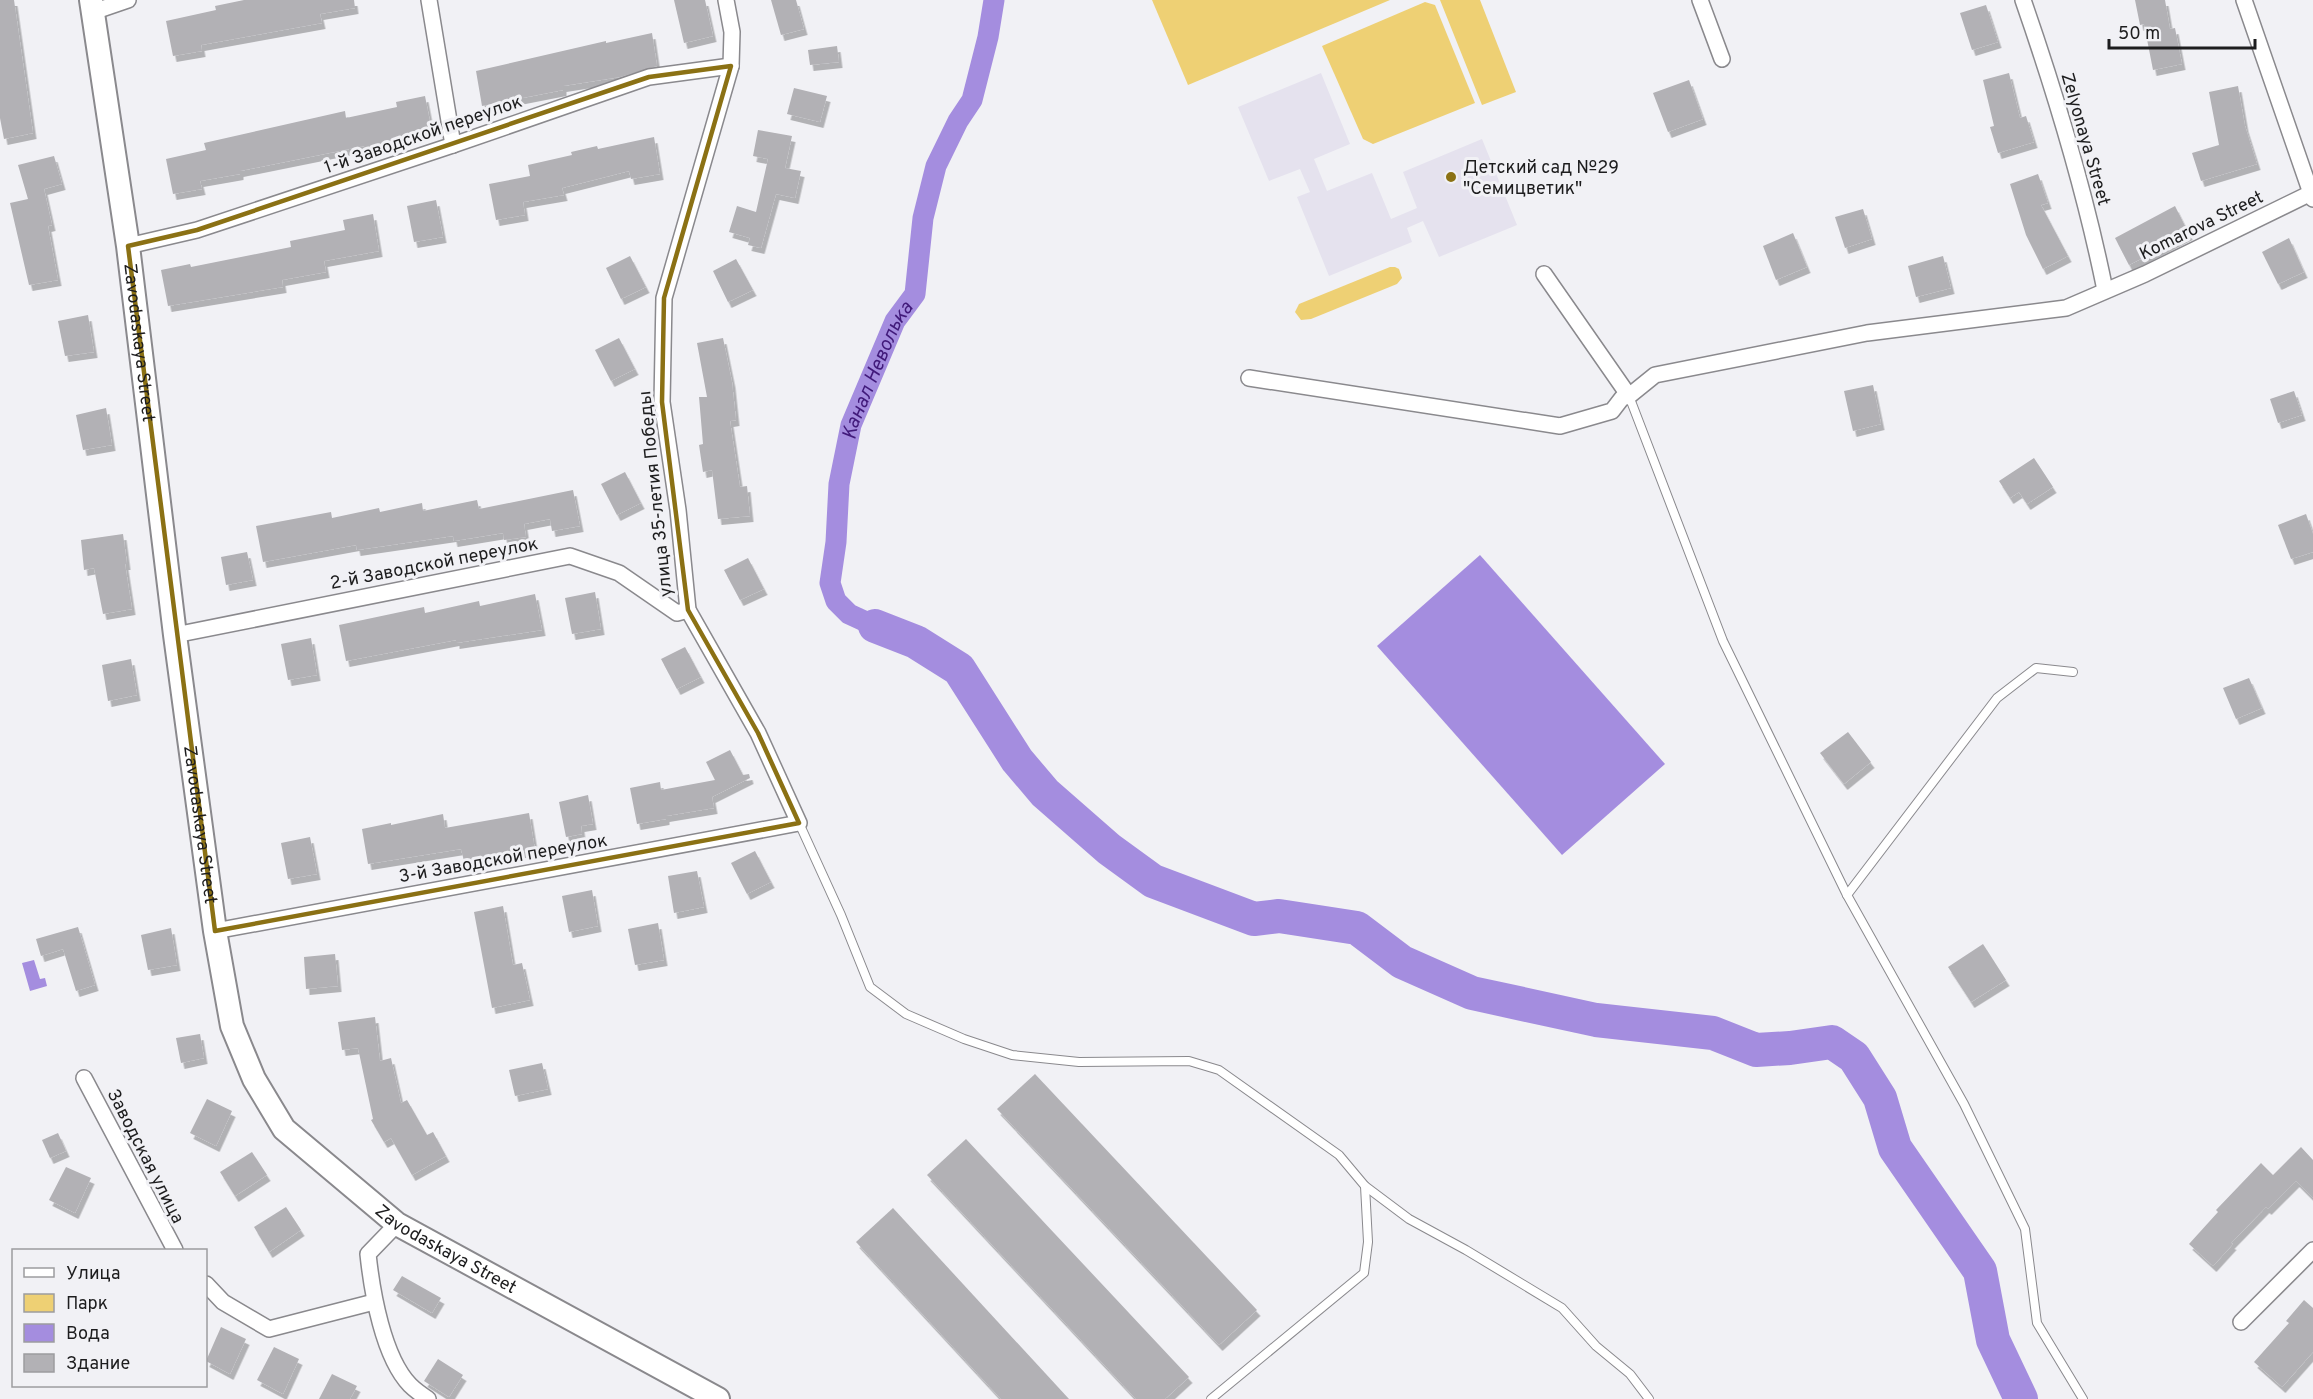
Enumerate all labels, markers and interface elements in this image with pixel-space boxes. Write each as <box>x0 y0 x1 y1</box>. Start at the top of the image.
scale bar <box>2109 12 2254 50</box>
text: 50 m <box>2118 23 2160 46</box>
street label: Zelyonaya Street <box>2055 70 2115 209</box>
street label: 1-й Заводской переулок <box>321 91 526 180</box>
place label: Детский сад №29 "Семицветик" <box>1463 157 1619 201</box>
marker: Детский сад №29 "Семицветик" <box>1444 170 1458 184</box>
street label: Komarova Street <box>2136 186 2267 266</box>
street label: Zavodaskaya Street <box>117 262 159 423</box>
water label: Канал Неволька <box>837 296 921 442</box>
street label: улица 35-летия Победы <box>634 390 679 598</box>
street label: 2-й Заводской переулок <box>328 533 540 596</box>
street label: Zavodaskaya Street <box>177 744 221 906</box>
street label: 3-й Заводской переулок <box>397 830 609 889</box>
street label: Заводская улица <box>101 1085 189 1228</box>
street label: Zavodaskaya Street <box>370 1200 520 1300</box>
legend <box>12 1249 207 1387</box>
text: Улица <box>66 1263 120 1286</box>
text: Парк <box>66 1293 108 1316</box>
text: Вода <box>66 1323 110 1346</box>
text: Здание <box>66 1353 130 1376</box>

